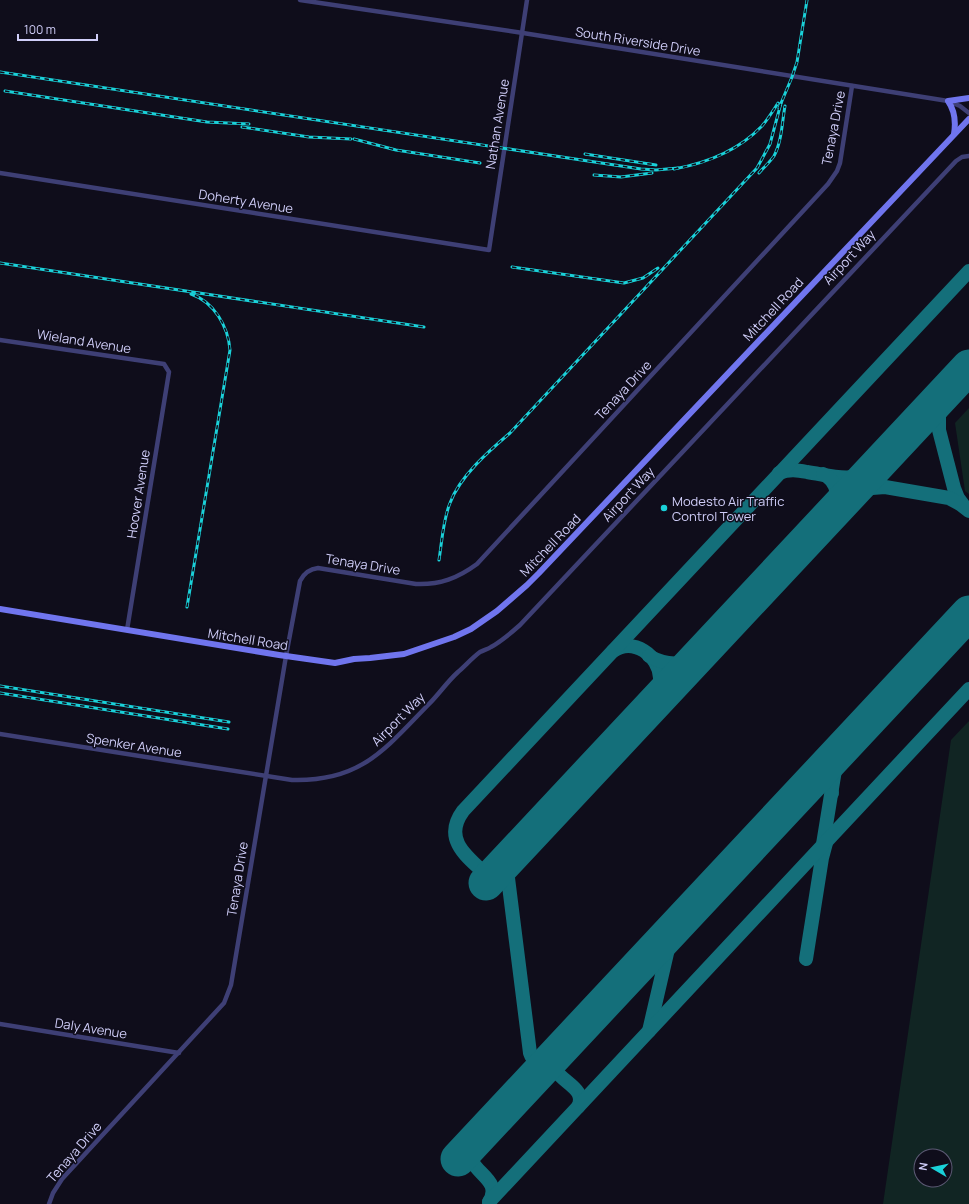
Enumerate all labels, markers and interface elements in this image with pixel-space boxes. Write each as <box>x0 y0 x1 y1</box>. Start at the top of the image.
scale bar <box>18 16 97 42</box>
text: 100 m <box>24 21 56 38</box>
street label: South Riverside Drive <box>574 22 702 60</box>
street label: Nathan Avenue <box>481 77 513 170</box>
street label: Tenaya Drive <box>817 89 849 167</box>
street label: Doherty Avenue <box>197 185 295 217</box>
street label: Airport Way <box>819 225 879 288</box>
street label: Mitchell Road <box>739 273 807 345</box>
street label: Wieland Avenue <box>36 325 133 357</box>
street label: Tenaya Drive <box>591 356 656 424</box>
street label: Hoover Avenue <box>122 448 154 540</box>
street label: Airport Way <box>598 462 658 525</box>
place label: Modesto Air Traffic Control Tower <box>672 492 784 525</box>
marker: Modesto Air Traffic Control Tower <box>659 503 669 513</box>
street label: Mitchell Road <box>515 510 585 580</box>
street label: Tenaya Drive <box>324 549 402 579</box>
street label: Mitchell Road <box>207 624 289 654</box>
street label: Airport Way <box>367 688 429 750</box>
street label: Spenker Avenue <box>85 729 183 762</box>
street label: Tenaya Drive <box>222 840 252 918</box>
street label: Daly Avenue <box>54 1013 129 1043</box>
street label: Tenaya Drive <box>42 1117 106 1186</box>
north arrow <box>913 1148 953 1188</box>
text: N <box>915 1161 931 1171</box>

